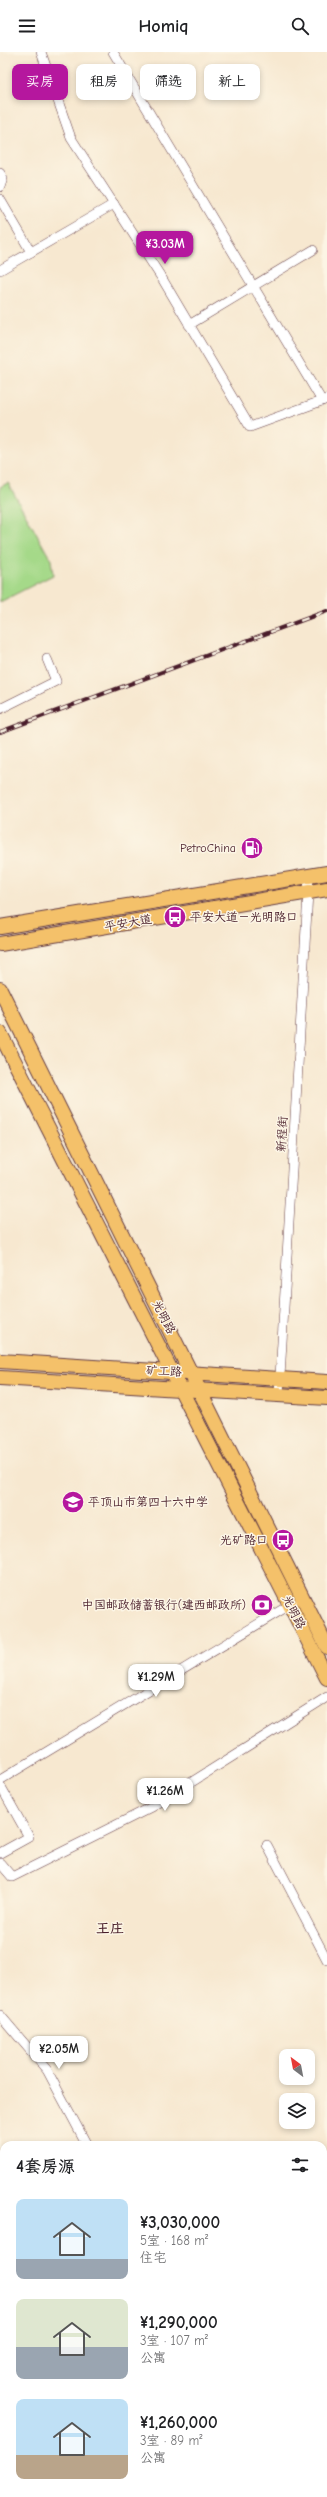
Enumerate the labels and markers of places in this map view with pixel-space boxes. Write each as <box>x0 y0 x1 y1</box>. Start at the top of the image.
pin: ¥3.03M <box>132 231 198 265</box>
fuel station icon: PetroChina <box>239 835 265 861</box>
place label: PetroChina <box>180 841 236 855</box>
bus stop icon: 平安大道－光明路口 <box>162 904 188 930</box>
place label: 平安大道－光明路口 <box>190 910 298 924</box>
school or university icon: 平顶山市第四十六中学 <box>60 1489 86 1515</box>
place label: 平顶山市第四十六中学 <box>88 1495 208 1509</box>
bus stop icon: 光矿路口 <box>270 1527 296 1553</box>
place label: 光矿路口 <box>220 1533 268 1547</box>
bank icon: 中国邮政储蓄银行(建西邮政所) <box>249 1592 275 1618</box>
place label: 中国邮政储蓄银行(建西邮政所) <box>82 1598 246 1612</box>
pin: ¥1.29M <box>123 1664 189 1698</box>
pin: ¥1.26M <box>132 1778 198 1812</box>
pin: ¥2.05M <box>26 2036 92 2070</box>

